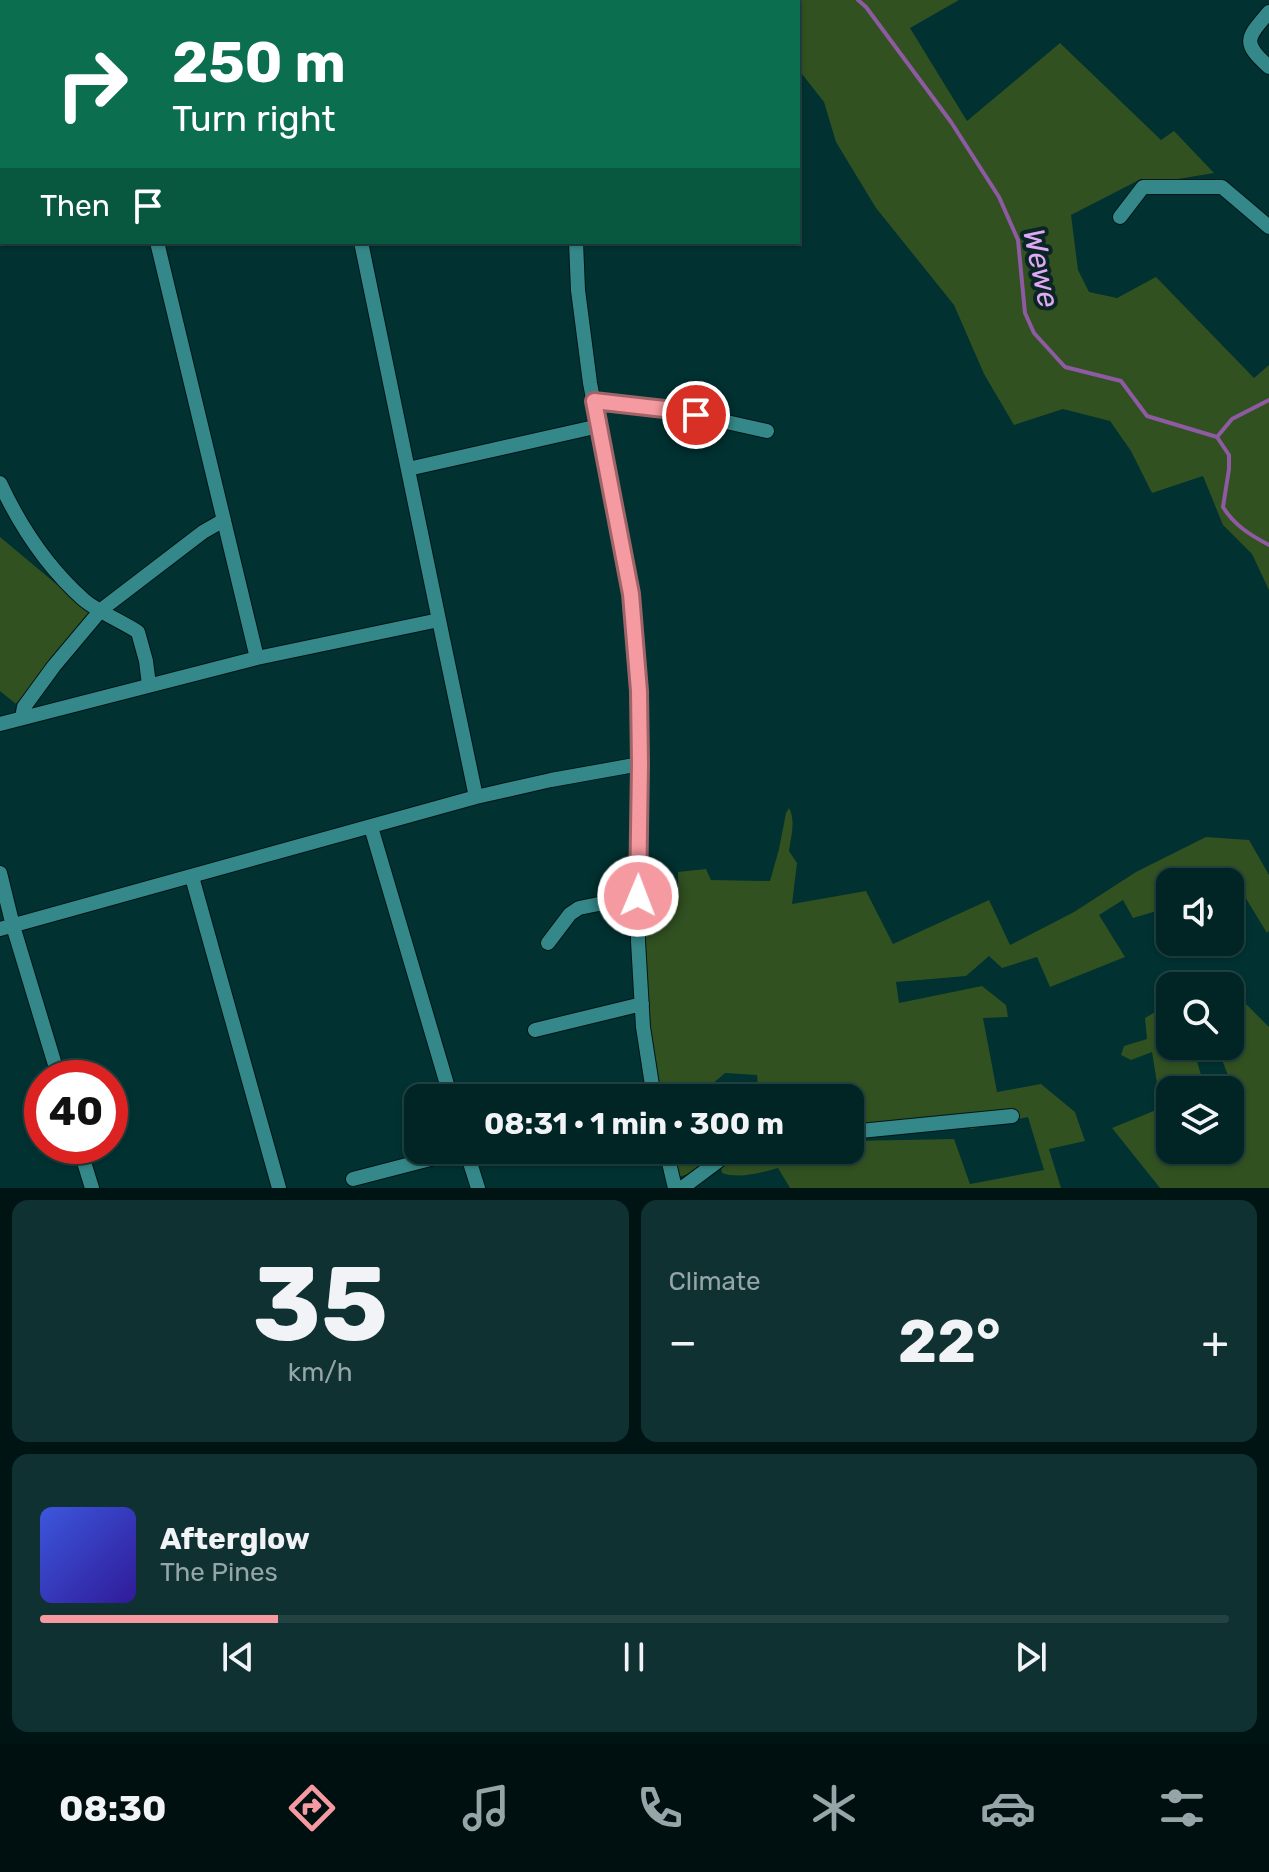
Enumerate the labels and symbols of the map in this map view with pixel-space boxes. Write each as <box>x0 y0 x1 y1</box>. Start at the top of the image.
water label: Wewe <box>1015 225 1067 311</box>
pin <box>662 381 730 449</box>
position arrow <box>596 854 680 938</box>
speed limit sign: 40 <box>24 1060 128 1164</box>

